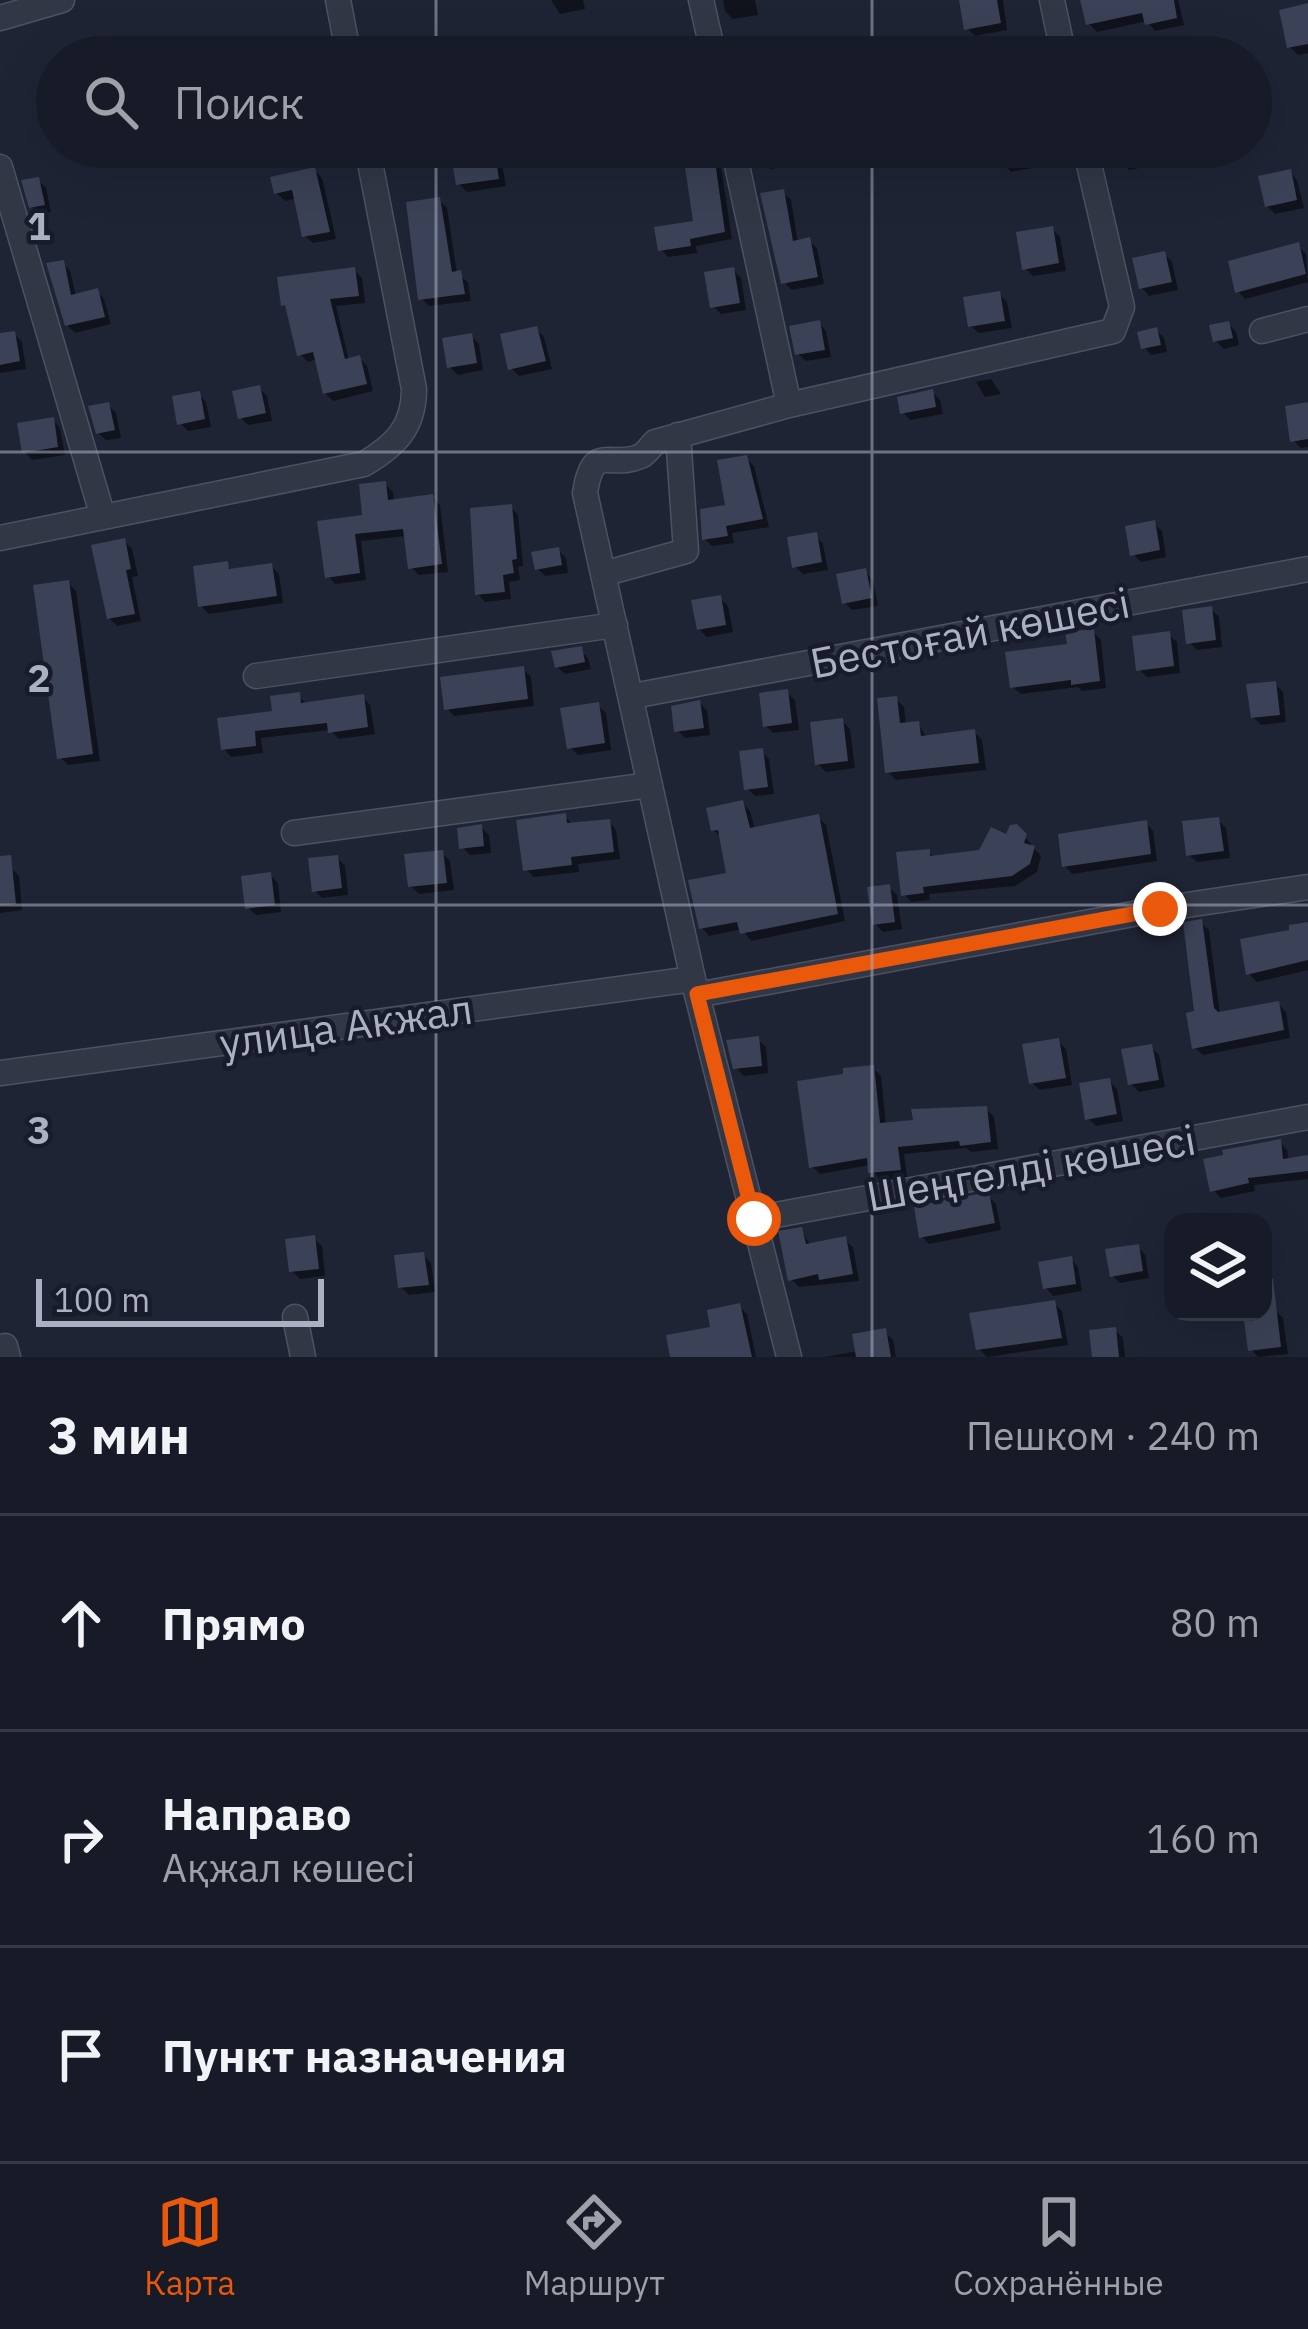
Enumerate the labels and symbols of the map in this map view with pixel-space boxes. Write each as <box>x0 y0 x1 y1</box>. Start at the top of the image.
text: 1 <box>27 200 51 251</box>
street label: Бестоғай көшесі <box>806 575 1134 690</box>
text: 2 <box>27 652 51 703</box>
route end <box>1133 882 1187 936</box>
street label: улица Акжал <box>216 981 476 1070</box>
text: 3 <box>27 1104 51 1155</box>
street label: Шеңгелді көшесі <box>862 1112 1200 1223</box>
route start <box>727 1192 781 1246</box>
scale bar <box>36 1273 324 1326</box>

